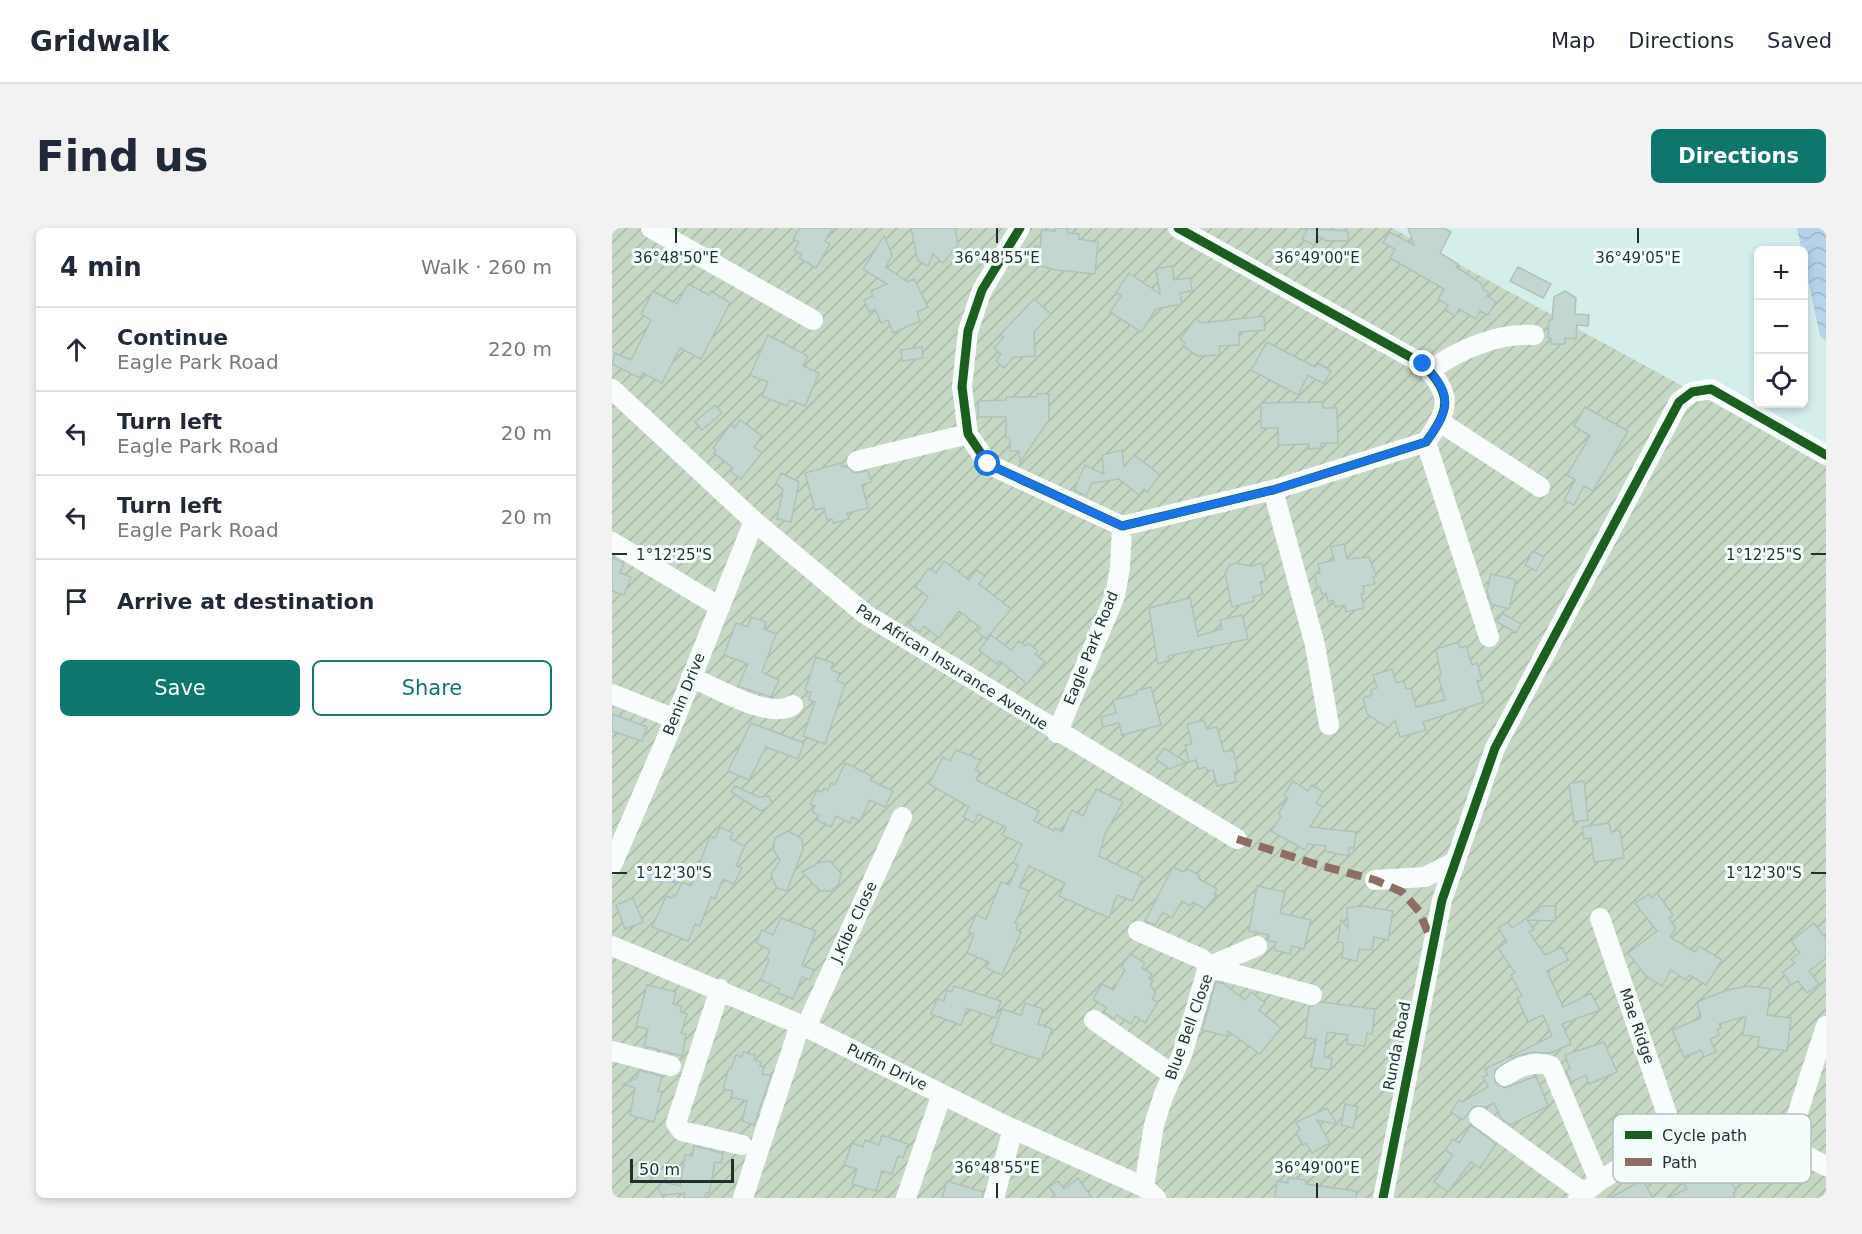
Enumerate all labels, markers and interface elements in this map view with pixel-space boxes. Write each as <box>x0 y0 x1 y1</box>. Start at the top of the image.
text: Gridwalk <box>30 25 169 58</box>
text: Map <box>1551 29 1595 53</box>
text: Directions <box>1628 29 1734 53</box>
text: Saved <box>1767 29 1832 53</box>
button: Directions <box>1651 129 1826 183</box>
text: Find us <box>36 132 209 181</box>
map controls <box>1754 246 1808 408</box>
button: + <box>1754 246 1808 300</box>
text: 36°48'50"E <box>633 249 719 267</box>
text: 36°48'55"E <box>954 249 1040 267</box>
text: 36°49'00"E <box>1274 249 1360 267</box>
text: 36°49'05"E <box>1595 249 1681 267</box>
text: 4 min <box>60 252 142 282</box>
text: Walk · 260 m <box>421 255 552 279</box>
button: − <box>1754 300 1808 354</box>
text: Continue <box>117 325 228 350</box>
icon: ahead <box>60 333 93 366</box>
text: 220 m <box>488 337 552 361</box>
text: Eagle Park Road <box>117 350 279 374</box>
route end <box>1409 350 1435 376</box>
button: locate <box>1754 354 1808 408</box>
text: Turn left <box>117 409 222 434</box>
icon: left <box>60 417 93 450</box>
text: 20 m <box>501 421 552 445</box>
text: Eagle Park Road <box>117 434 279 458</box>
route start <box>974 450 1000 476</box>
text: Turn left <box>117 493 222 518</box>
icon: left <box>60 501 93 534</box>
text: 20 m <box>501 505 552 529</box>
text: Eagle Park Road <box>117 518 279 542</box>
text: 1°12'25"S <box>636 546 712 564</box>
text: 1°12'25"S <box>1726 546 1802 564</box>
icon: arrive <box>60 585 93 618</box>
street label: Eagle Park Road <box>1060 588 1122 708</box>
text: Arrive at destination <box>117 589 374 614</box>
street label: Pan African Insurance Avenue <box>853 600 1051 734</box>
street label: Benin Drive <box>659 650 709 738</box>
button: Save <box>60 660 300 716</box>
button: Share <box>312 660 552 716</box>
text: 1°12'30"S <box>636 864 712 882</box>
text: 1°12'30"S <box>1726 864 1802 882</box>
street label: J.Kibe Close <box>827 879 881 966</box>
street label: Blue Bell Close <box>1161 972 1217 1082</box>
street label: Mae Ridge <box>1616 986 1658 1066</box>
street label: Runda Road <box>1380 1000 1414 1092</box>
street label: Puffin Drive <box>844 1040 930 1094</box>
legend <box>1613 1114 1811 1183</box>
text: Cycle path <box>1662 1126 1747 1145</box>
text: Path <box>1662 1153 1697 1172</box>
scale bar <box>630 1156 734 1184</box>
text: 36°48'55"E <box>954 1159 1040 1177</box>
text: 36°49'00"E <box>1274 1159 1360 1177</box>
text: 50 m <box>639 1160 680 1179</box>

